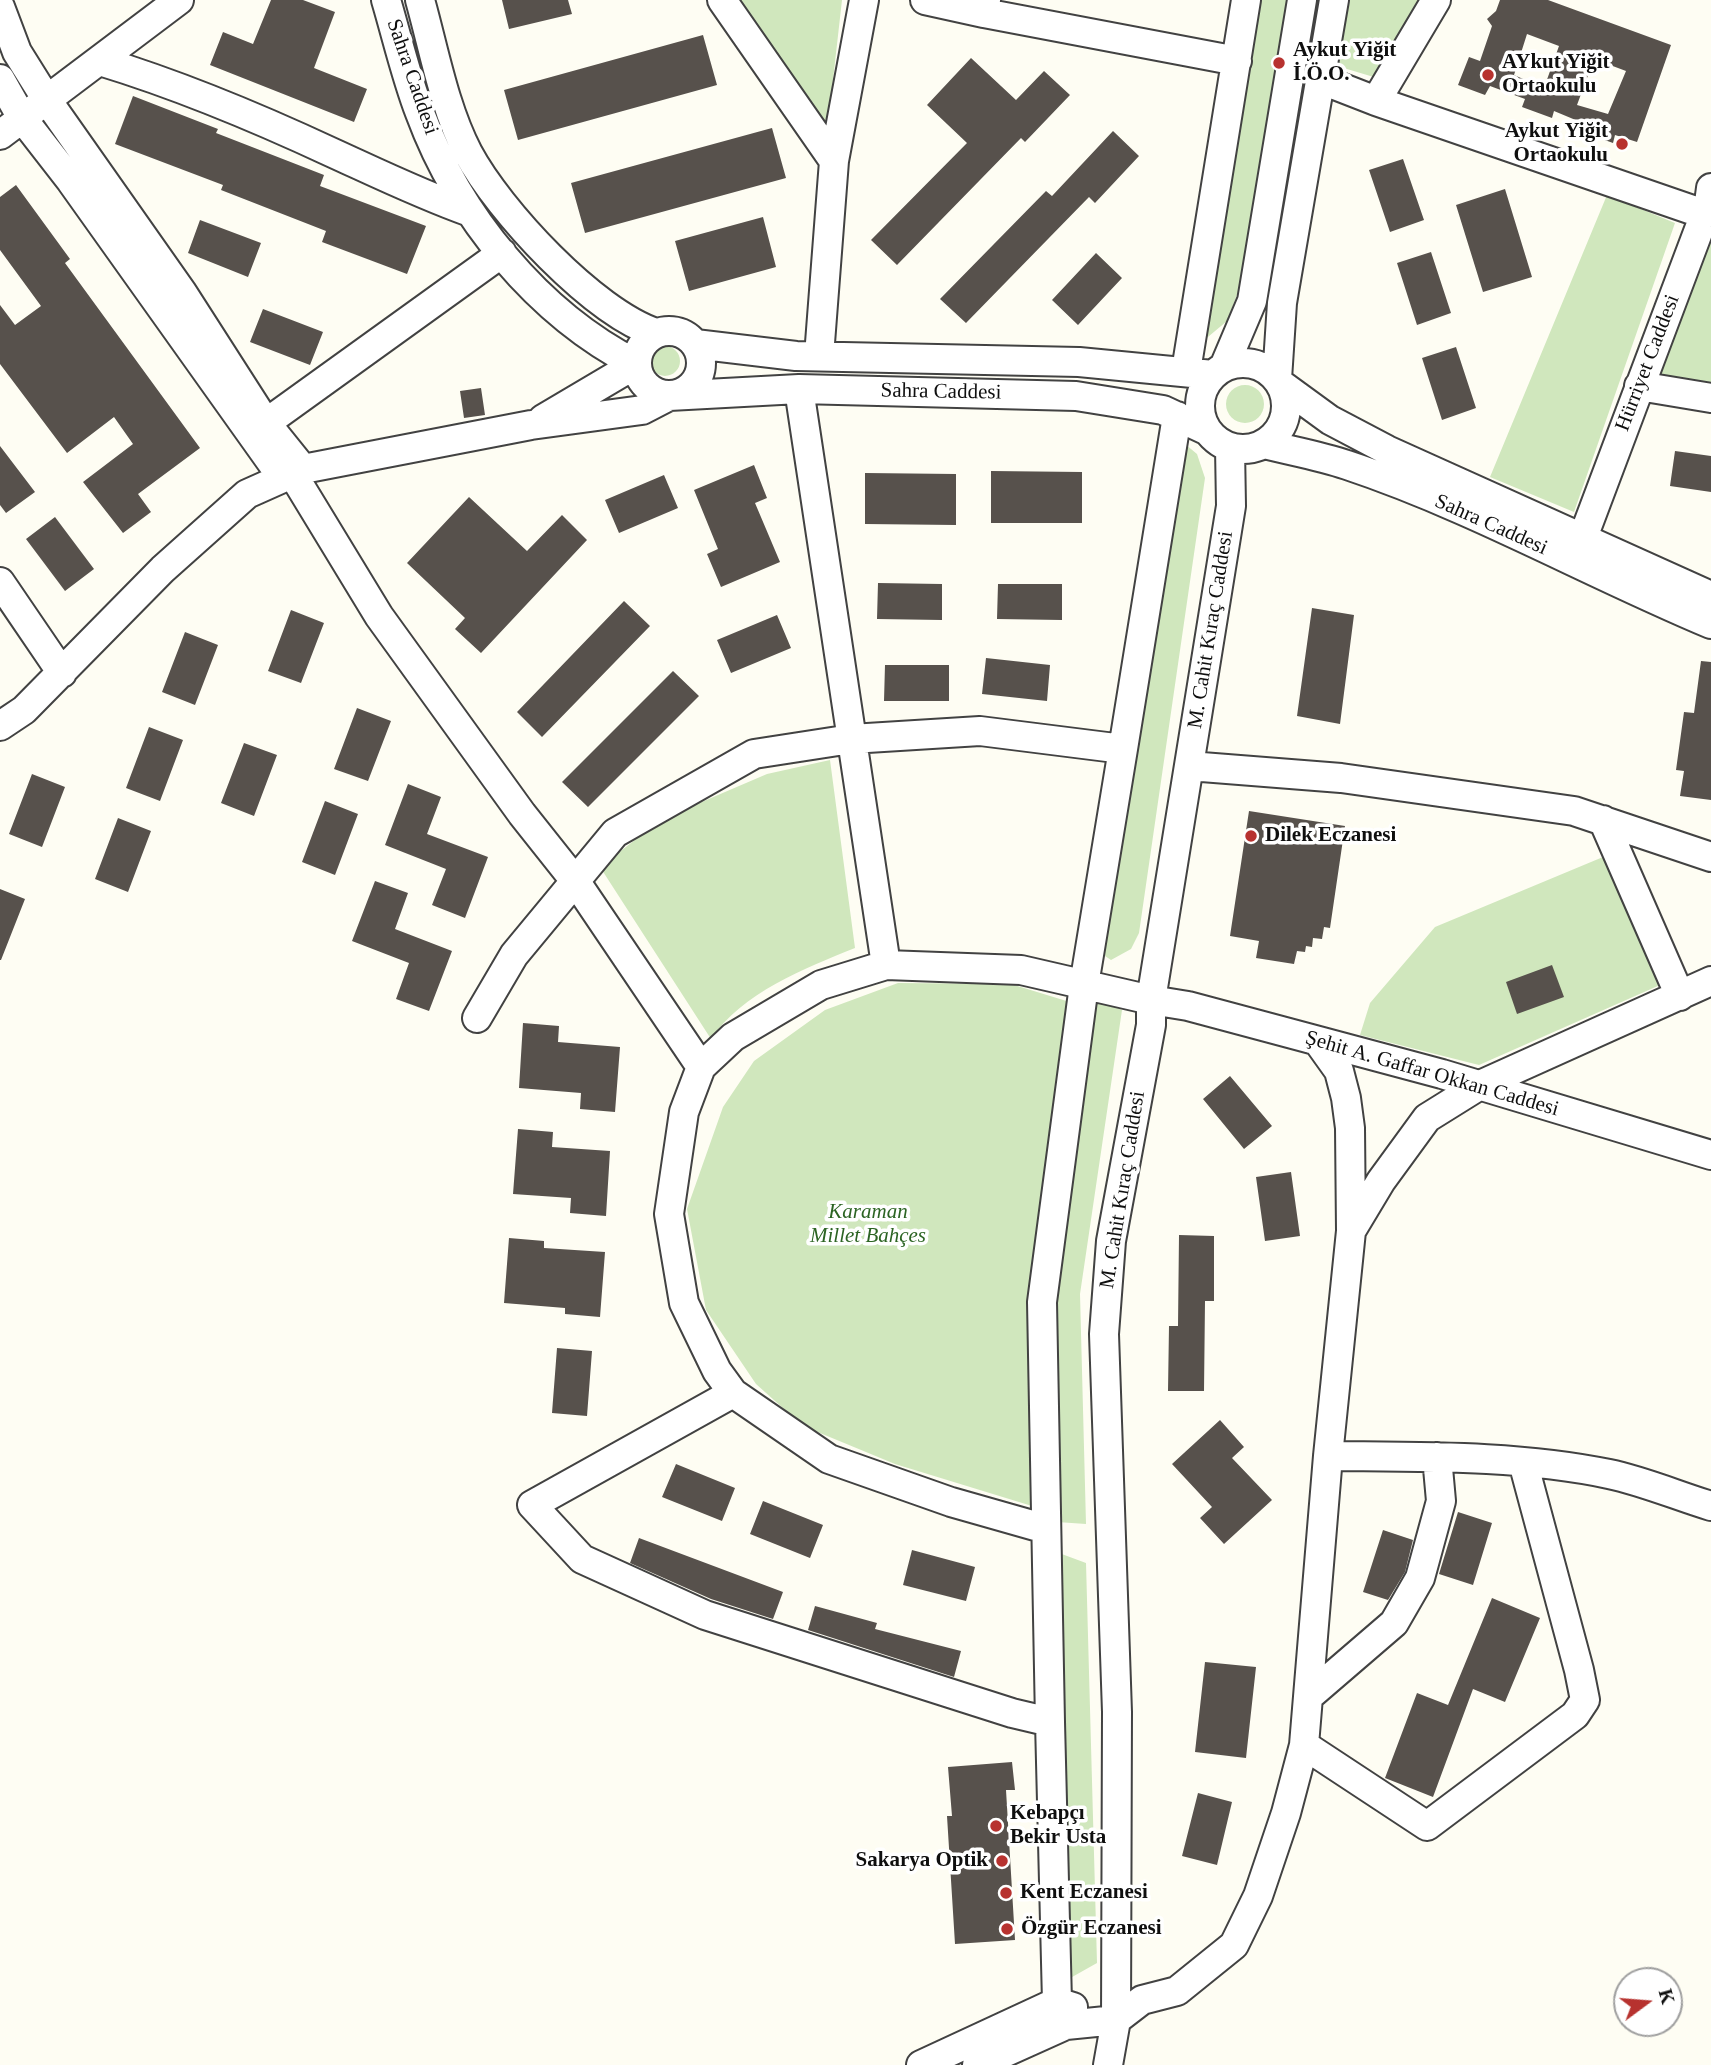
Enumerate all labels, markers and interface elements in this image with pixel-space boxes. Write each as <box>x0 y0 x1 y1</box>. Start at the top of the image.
street label: Sahra Caddesi <box>380 16 444 138</box>
place label: Aykut Yiğit İ.Ö.O. <box>1293 38 1396 88</box>
place label: AYkut Yiğit Ortaokulu <box>1502 50 1610 100</box>
marker: Aykut Yiğit İ.Ö.O. <box>1271 55 1287 71</box>
marker: AYkut Yiğit Ortaokulu <box>1480 67 1496 83</box>
place label: Aykut Yiğit Ortaokulu <box>1505 119 1608 169</box>
marker: Aykut Yiğit Ortaokulu <box>1614 136 1630 152</box>
street label: Hürriyet Caddesi <box>1610 291 1686 435</box>
street label: Sahra Caddesi <box>880 378 1002 406</box>
street label: Sahra Caddesi <box>1431 489 1551 561</box>
street label: M. Cahit Kıraç Caddesi <box>1183 530 1239 730</box>
place label: Dilek Eczanesi <box>1265 823 1396 849</box>
marker: Dilek Eczanesi <box>1243 828 1259 844</box>
street label: Şehit A. Gaffar Okkan Caddesi <box>1302 1026 1562 1122</box>
street label: M. Cahit Kıraç Caddesi <box>1095 1090 1151 1290</box>
park label: Karaman Millet Bahçes <box>810 1199 926 1249</box>
place label: Kebapçı Bekir Usta <box>1010 1801 1106 1851</box>
marker: Kebapçı Bekir Usta <box>988 1818 1004 1834</box>
place label: Sakarya Optik <box>856 1848 988 1874</box>
marker: Sakarya Optik <box>994 1853 1010 1869</box>
place label: Kent Eczanesi <box>1020 1880 1148 1906</box>
marker: Kent Eczanesi <box>998 1885 1014 1901</box>
place label: Özgür Eczanesi <box>1021 1916 1162 1942</box>
marker: Özgür Eczanesi <box>999 1921 1015 1937</box>
north arrow <box>1613 1967 1683 2037</box>
text: K <box>1655 1987 1679 2007</box>

